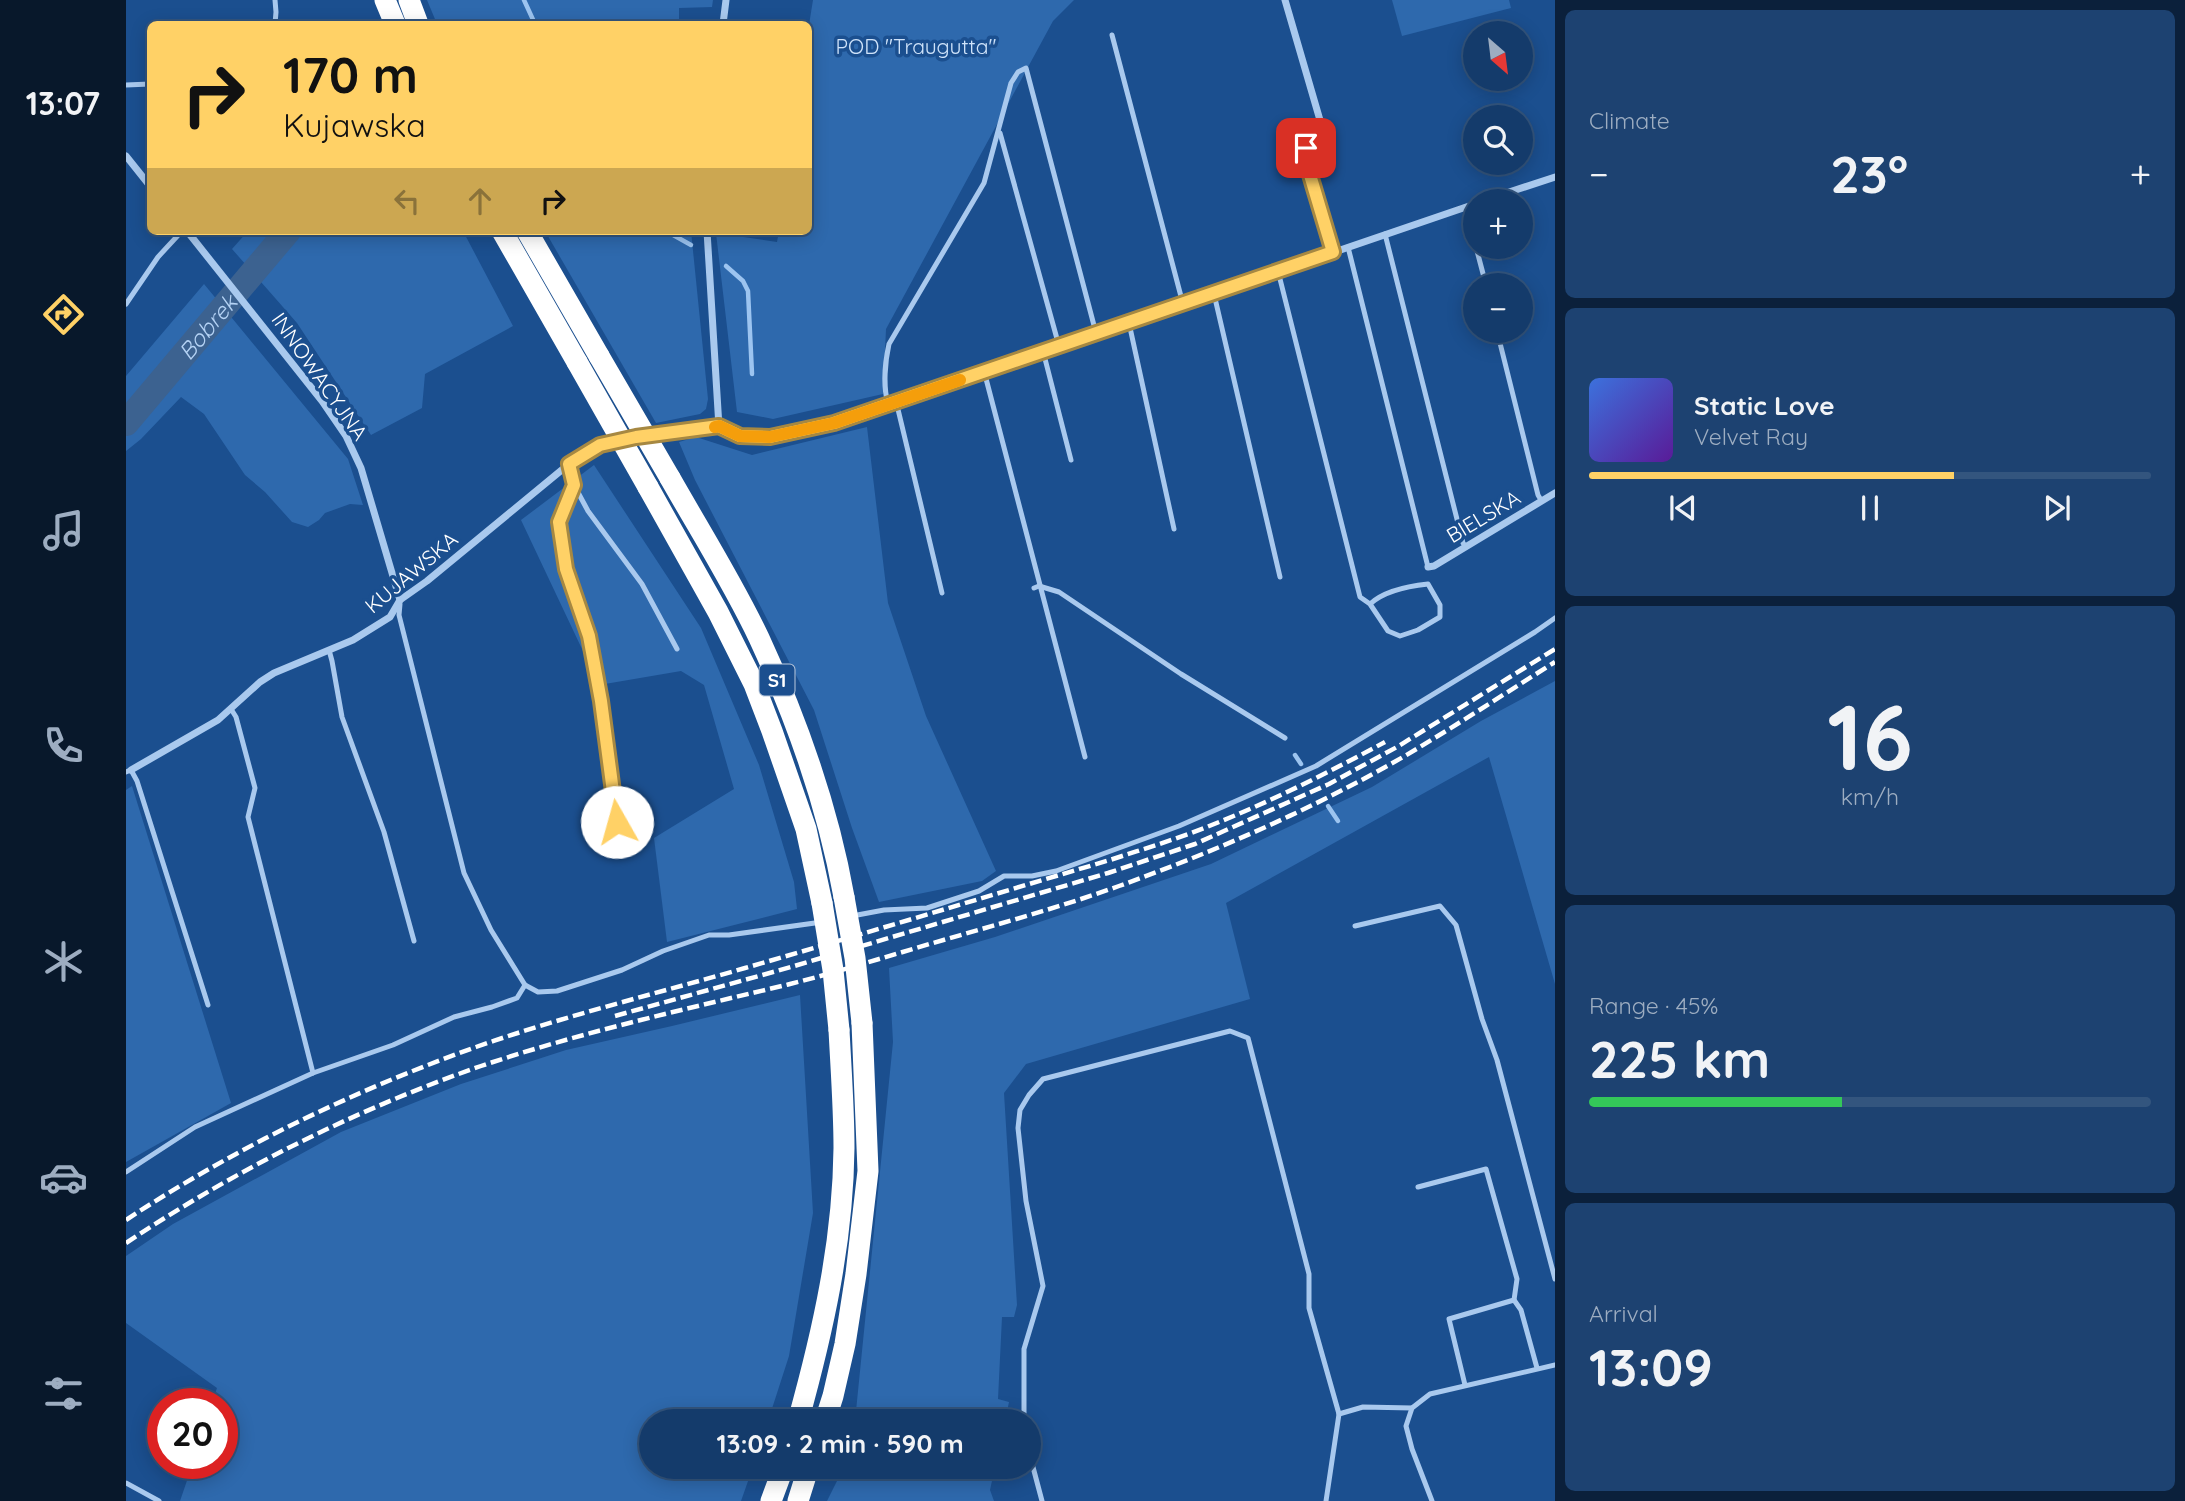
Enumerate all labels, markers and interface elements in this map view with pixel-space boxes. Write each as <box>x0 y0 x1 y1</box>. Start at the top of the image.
north arrow <box>1463 21 1533 91</box>
map controls <box>1463 21 1533 343</box>
park label: POD "Traugutta" <box>836 33 996 59</box>
text: 170 m <box>283 44 418 105</box>
icon: right <box>168 49 259 140</box>
text: 13:07 <box>26 83 100 123</box>
text: Kujawska <box>283 105 426 145</box>
button: search <box>1463 105 1533 175</box>
text: Climate <box>1589 106 1670 135</box>
pin <box>1276 118 1336 178</box>
icon: arrive <box>1287 129 1325 167</box>
text: 23° <box>1830 141 1908 206</box>
text: − <box>1589 150 1609 198</box>
text: + <box>2130 150 2151 198</box>
icon: left <box>388 182 426 220</box>
icon: ahead <box>461 182 499 220</box>
icon: right <box>534 182 572 220</box>
button: + <box>1463 189 1533 259</box>
button: − <box>1463 273 1533 343</box>
water label: Bobrek <box>172 287 244 365</box>
icon: directions <box>39 290 88 339</box>
street label: INNOWACYJNA <box>266 307 374 445</box>
text: Static Love <box>1694 389 1835 422</box>
text: Velvet Ray <box>1694 422 1808 451</box>
street label: BIELSKA <box>1441 484 1525 548</box>
icon: previous <box>1664 489 1702 527</box>
icon: pause <box>1851 489 1889 527</box>
icon: next <box>2038 489 2076 527</box>
icon: music <box>39 506 88 555</box>
street label: KUJAWSKA <box>359 526 463 618</box>
road number: S1 <box>760 664 794 695</box>
text: 16 <box>1827 679 1913 793</box>
icon: phone <box>39 721 88 770</box>
text: km/h <box>1841 782 1899 811</box>
position arrow <box>580 785 654 859</box>
icon: climate <box>39 937 88 986</box>
text: Range · 45% <box>1589 991 1718 1020</box>
text: 225 km <box>1589 1026 1770 1091</box>
icon: car <box>39 1153 88 1202</box>
text: Arrival <box>1589 1299 1658 1328</box>
text: 13:09 <box>1589 1334 1713 1399</box>
icon: filters <box>39 1369 88 1418</box>
speed limit sign: 20 <box>147 1388 238 1479</box>
text: 13:09 · 2 min · 590 m <box>716 1427 964 1460</box>

